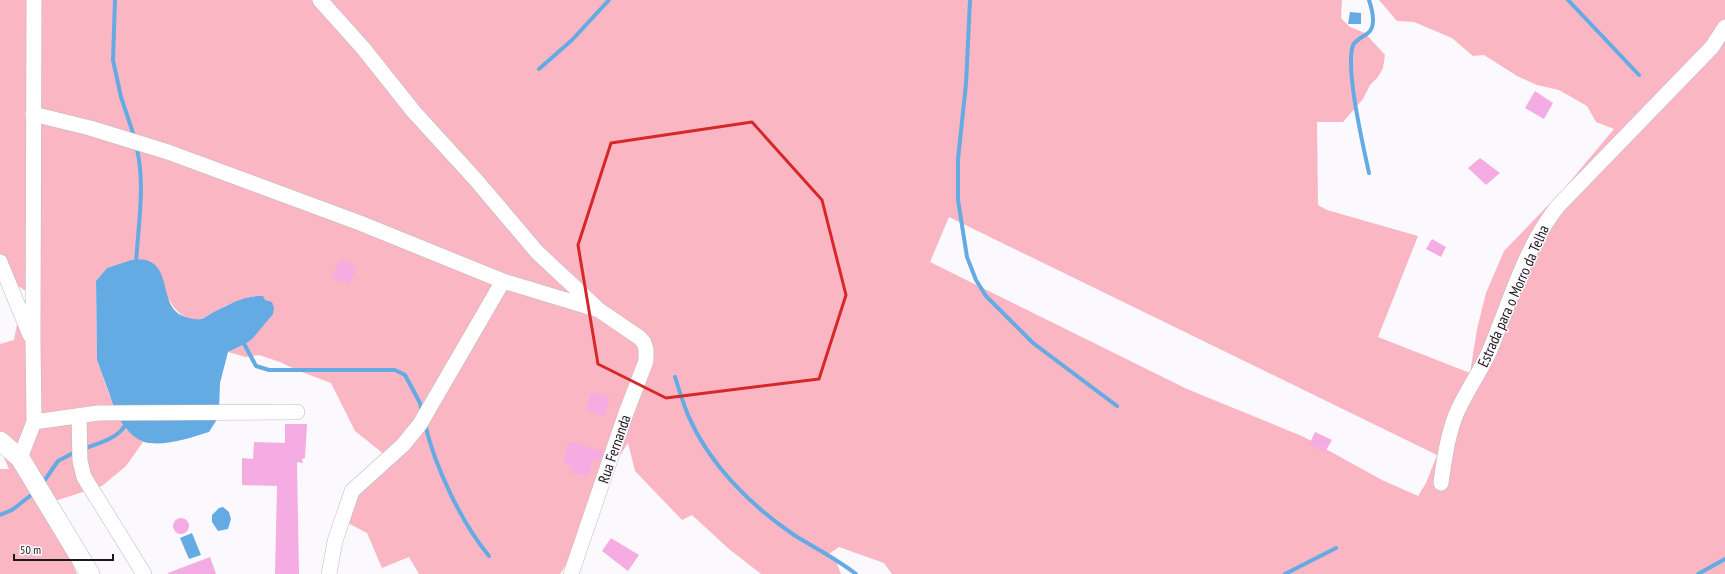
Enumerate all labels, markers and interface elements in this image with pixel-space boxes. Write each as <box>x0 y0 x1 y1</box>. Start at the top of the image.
street label: Estrada para o Morro da Telha <box>1473 222 1553 370</box>
street label: Rua Fernanda <box>593 412 635 486</box>
scale bar <box>14 536 113 562</box>
text: 50 m <box>20 542 41 557</box>

